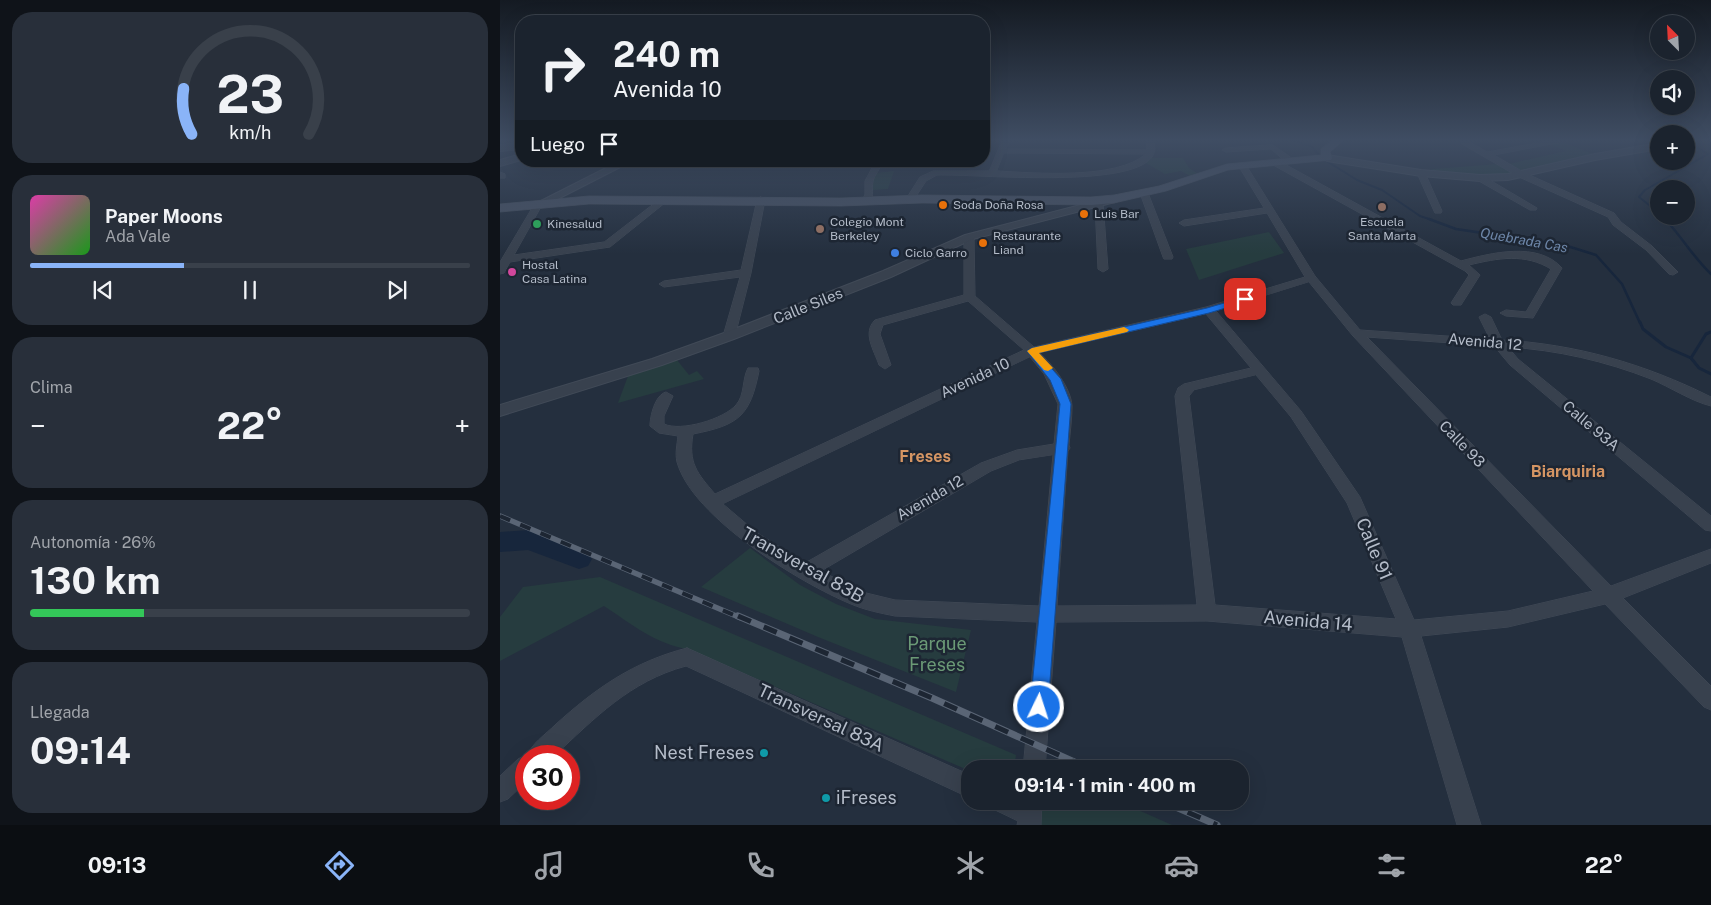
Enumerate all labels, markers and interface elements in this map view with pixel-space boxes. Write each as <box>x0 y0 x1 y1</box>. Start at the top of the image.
north arrow <box>1650 15 1695 60</box>
map controls <box>1650 15 1695 225</box>
text: 240 m <box>613 34 720 75</box>
icon: right <box>530 35 595 100</box>
text: 23 <box>216 64 284 125</box>
button: sound <box>1650 70 1695 115</box>
text: Avenida 10 <box>613 76 722 102</box>
text: km/h <box>229 122 271 143</box>
button: + <box>1650 125 1695 170</box>
icon: arrive <box>595 130 623 158</box>
text: Luego <box>530 133 585 155</box>
button: − <box>1650 180 1695 225</box>
place label: Soda Doña Rosa <box>953 198 1044 212</box>
marker: Soda Doña Rosa <box>937 199 949 211</box>
marker: Escuela Santa Marta <box>1376 201 1388 213</box>
text: Paper Moons <box>105 205 223 227</box>
place label: Luis Bar <box>1094 207 1140 221</box>
marker: Luis Bar <box>1078 208 1090 220</box>
place label: Colegio Mont Berkeley <box>830 215 904 243</box>
place label: Escuela Santa Marta <box>1348 215 1416 243</box>
place label: Kinesalud <box>547 217 602 231</box>
marker: Kinesalud <box>531 218 543 230</box>
marker: Colegio Mont Berkeley <box>814 223 826 235</box>
water label: Quebrada Cas <box>1479 224 1569 256</box>
text: Ada Vale <box>105 227 170 246</box>
place label: Restaurante Liand <box>993 229 1061 257</box>
marker: Restaurante Liand <box>977 237 989 249</box>
place label: Ciclo Garro <box>905 246 967 260</box>
marker: Ciclo Garro <box>889 247 901 259</box>
place label: Hostal Casa Latina <box>522 258 587 286</box>
marker: Hostal Casa Latina <box>506 266 518 278</box>
icon: previous <box>89 276 117 304</box>
icon: pause <box>236 276 264 304</box>
icon: next <box>383 276 411 304</box>
pin <box>1224 278 1266 320</box>
street label: Calle Siles <box>771 284 845 327</box>
icon: arrive <box>1231 285 1259 313</box>
street label: Avenida 12 <box>1447 330 1523 353</box>
street label: Avenida 10 <box>938 354 1012 401</box>
text: Clima <box>30 378 73 397</box>
street label: Calle 93A <box>1560 397 1623 454</box>
text: 22° <box>217 403 283 448</box>
text: − <box>30 409 46 442</box>
text: + <box>454 409 470 442</box>
street label: Calle 93 <box>1436 417 1489 470</box>
district label: Freses <box>899 447 951 466</box>
district label: Biarquiria <box>1531 462 1605 481</box>
street label: Avenida 12 <box>893 472 966 523</box>
street label: Calle 91 <box>1352 515 1397 583</box>
street label: Transversal 83B <box>739 522 868 607</box>
text: Autonomía · 26% <box>30 533 156 552</box>
text: 130 km <box>30 558 161 603</box>
street label: Avenida 14 <box>1263 606 1353 635</box>
park label: Parque Freses <box>907 633 967 675</box>
street label: Transversal 83A <box>755 679 888 756</box>
position arrow <box>1012 680 1064 732</box>
text: Llegada <box>30 703 90 722</box>
text: 09:14 <box>30 728 131 773</box>
place label: Nest Freses <box>654 742 754 763</box>
speed limit sign: 30 <box>515 745 580 810</box>
marker: Nest Freses <box>758 747 770 759</box>
text: 09:14 · 1 min · 400 m <box>1014 774 1196 796</box>
place label: iFreses <box>836 787 897 808</box>
marker: iFreses <box>820 792 832 804</box>
icon: directions <box>322 848 357 883</box>
icon: music <box>532 848 567 883</box>
icon: phone <box>743 848 778 883</box>
icon: climate <box>953 848 988 883</box>
icon: car <box>1164 848 1199 883</box>
icon: filters <box>1374 848 1409 883</box>
text: 09:13 <box>88 852 146 878</box>
text: 22° <box>1585 852 1623 878</box>

